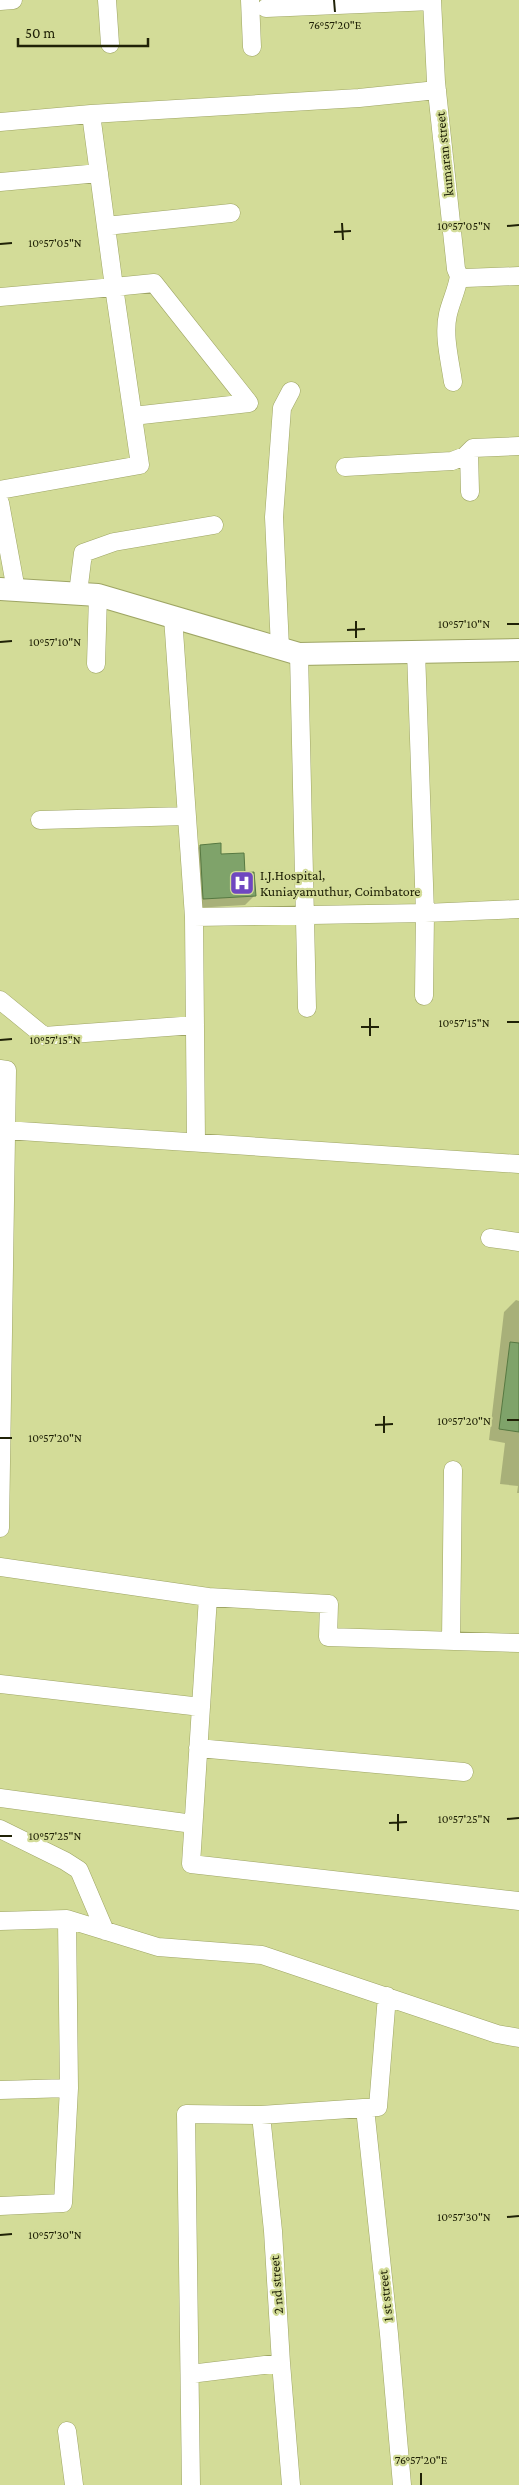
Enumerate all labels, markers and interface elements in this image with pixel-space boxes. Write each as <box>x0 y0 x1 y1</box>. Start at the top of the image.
scale bar <box>18 15 148 47</box>
text: 76°57'20"E <box>309 18 362 32</box>
text: 50 m <box>25 25 55 41</box>
street label: kumaran street <box>432 111 456 197</box>
text: 10°57'05"N <box>437 219 491 233</box>
text: 10°57'05"N <box>28 236 82 250</box>
text: 10°57'10"N <box>438 617 490 631</box>
text: 10°57'10"N <box>29 635 81 649</box>
place label: I.J.Hospital, Kuniayamuthur, Coimbatore <box>260 867 420 899</box>
hospital icon: I.J.Hospital, Kuniayamuthur, Coimbatore <box>229 870 255 896</box>
text: 10°57'15"N <box>438 1016 490 1030</box>
text: 10°57'15"N <box>29 1033 81 1047</box>
text: 10°57'20"N <box>437 1414 491 1428</box>
text: 10°57'20"N <box>28 1431 82 1445</box>
text: 10°57'25"N <box>438 1812 490 1826</box>
text: 10°57'25"N <box>29 1829 81 1843</box>
text: 10°57'30"N <box>437 2210 491 2224</box>
text: 10°57'30"N <box>28 2228 82 2242</box>
street label: 2 nd street <box>266 2255 286 2315</box>
street label: 1 st street <box>374 2269 396 2323</box>
text: 76°57'20"E <box>395 2453 448 2467</box>

